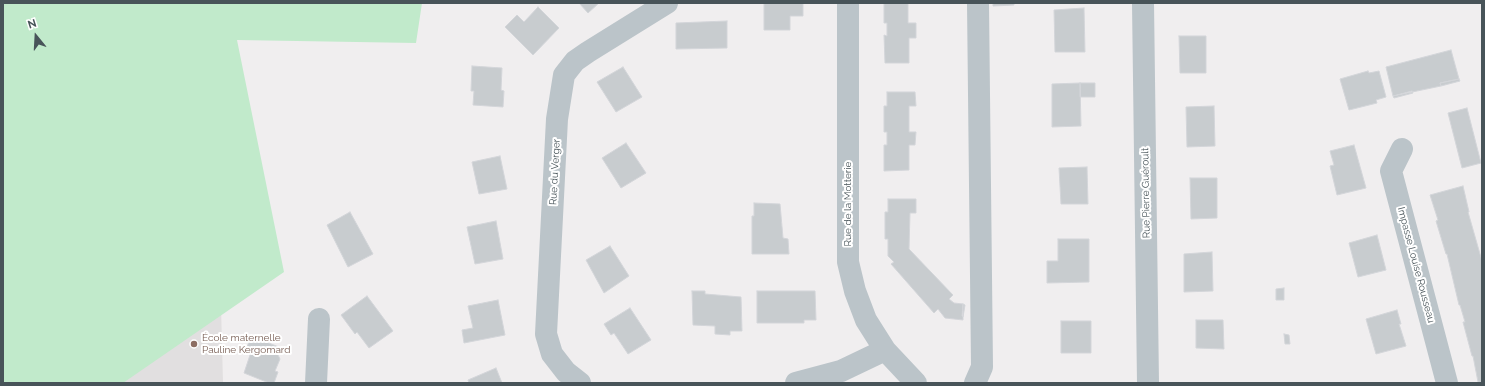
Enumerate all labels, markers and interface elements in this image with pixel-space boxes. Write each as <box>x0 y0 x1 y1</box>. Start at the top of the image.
north arrow <box>16 16 56 56</box>
text: N <box>26 17 38 32</box>
street label: Rue du Verger <box>547 139 563 205</box>
street label: Rue Pierre Guéroult <box>1139 148 1153 238</box>
street label: Rue de la Motterie <box>842 162 854 246</box>
street label: Impasse Louise Rousseau <box>1395 206 1437 324</box>
place label: École maternelle Pauline Kergomard <box>202 332 290 356</box>
marker: École maternelle Pauline Kergomard <box>189 339 199 349</box>

